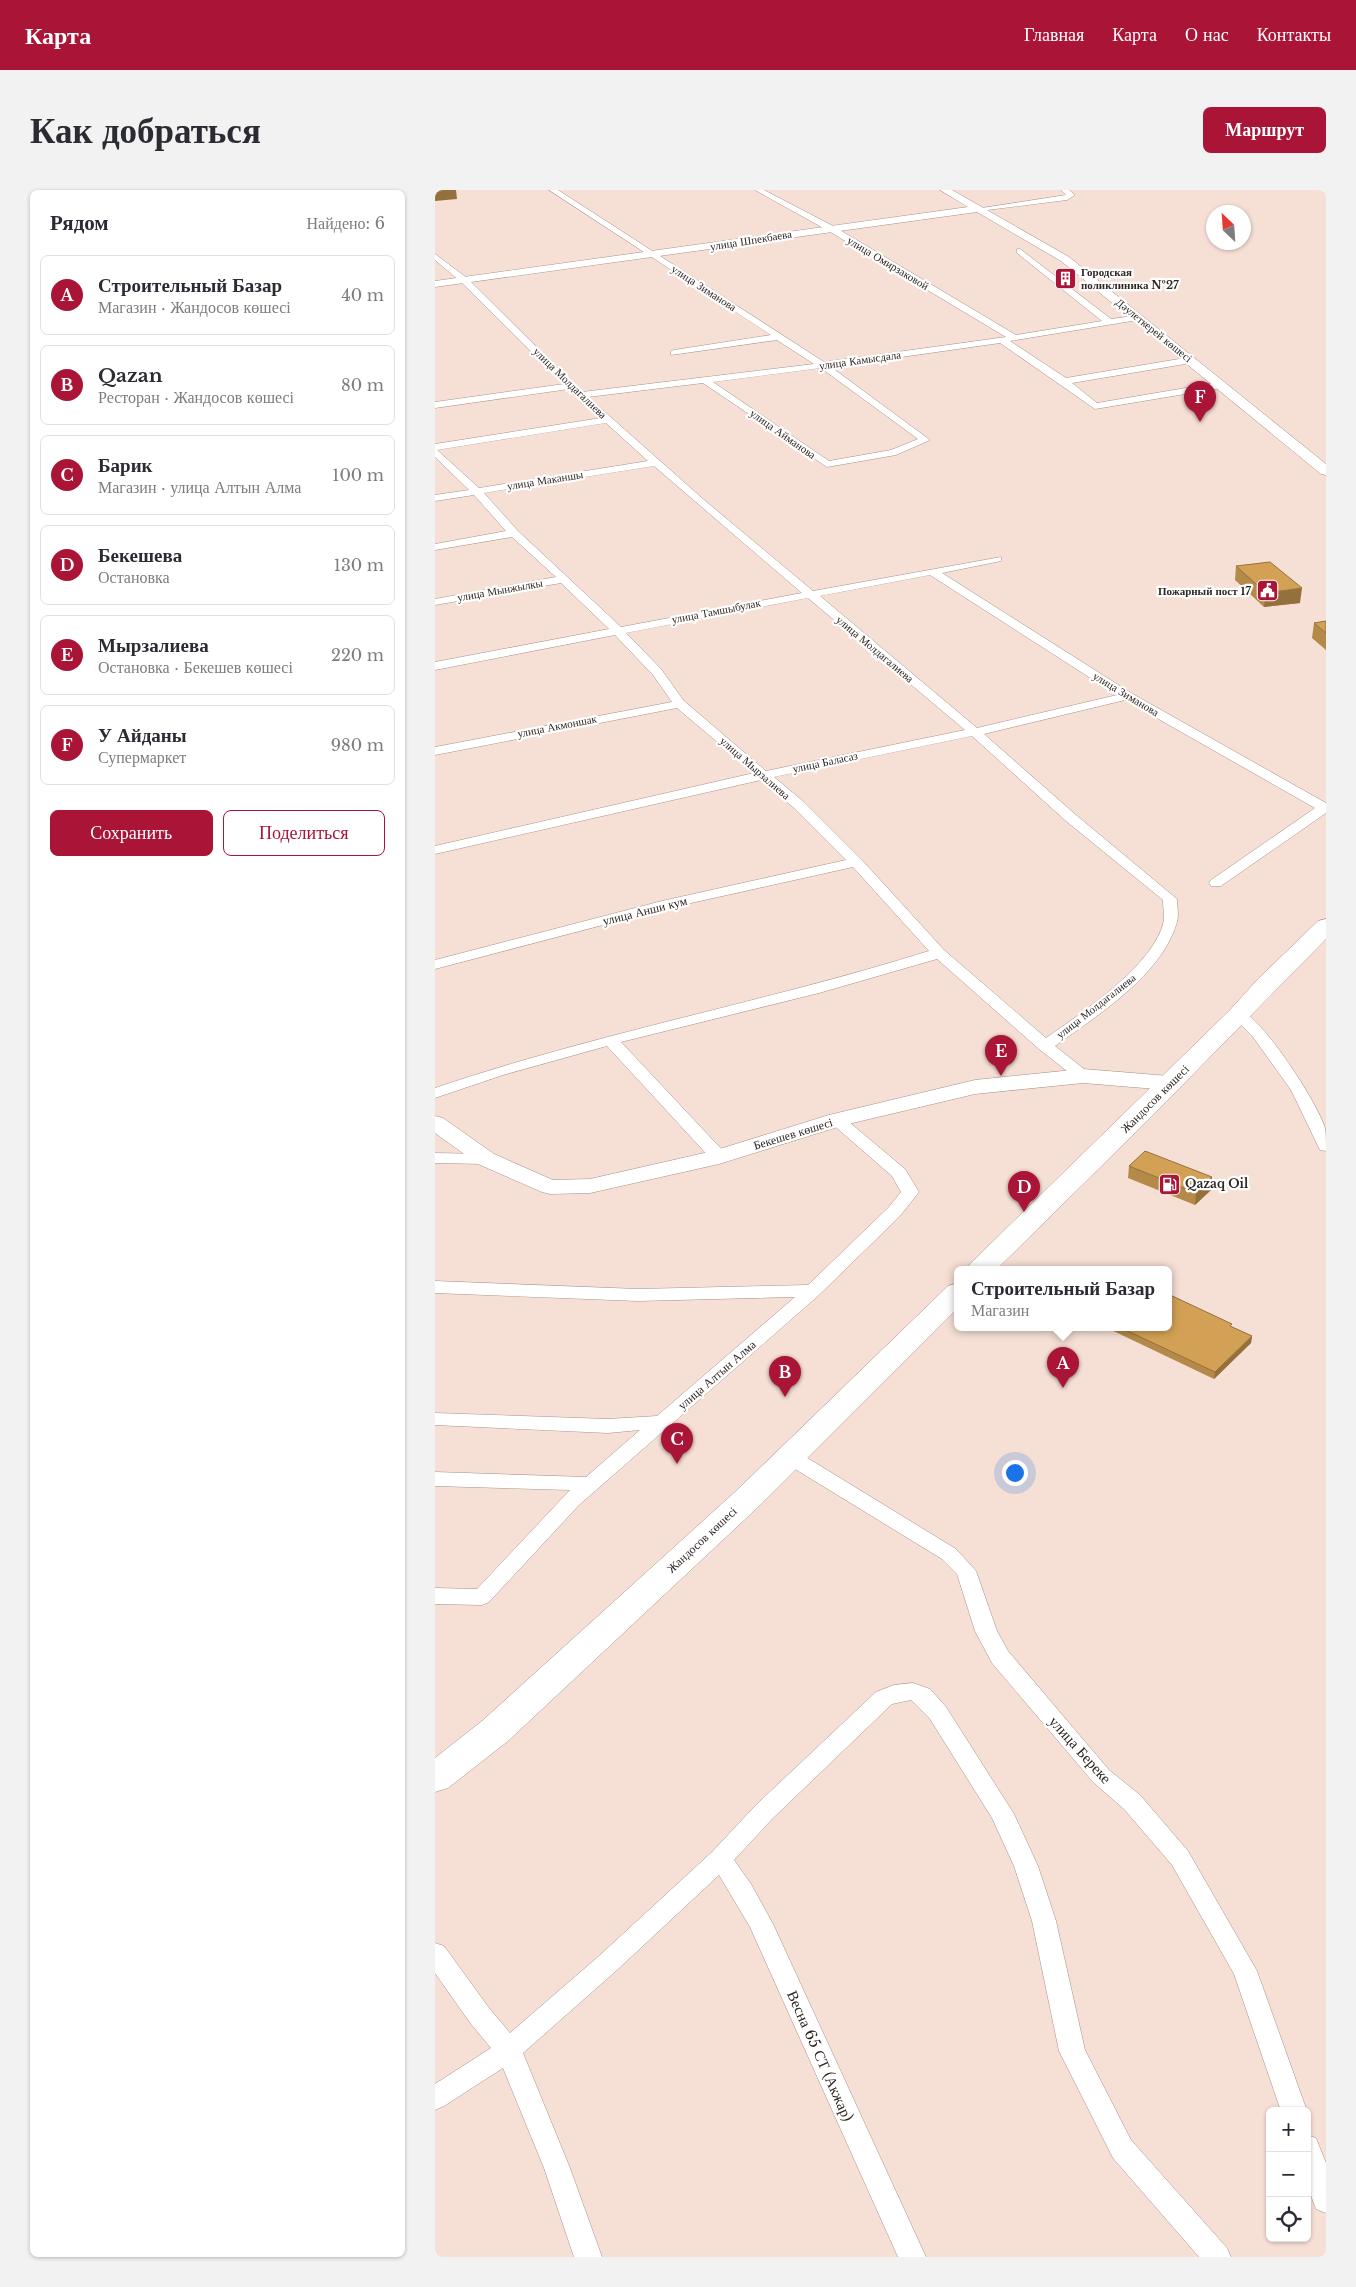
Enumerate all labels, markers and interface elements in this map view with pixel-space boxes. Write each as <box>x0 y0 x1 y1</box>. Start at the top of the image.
text: Карта <box>25 21 91 50</box>
text: Главная <box>1024 24 1084 46</box>
text: Карта <box>1112 24 1157 46</box>
text: О нас <box>1185 24 1229 46</box>
text: Контакты <box>1257 24 1331 46</box>
button: Маршрут <box>1203 107 1326 153</box>
text: Как добраться <box>30 109 261 152</box>
north arrow <box>1206 205 1251 250</box>
text: Рядом <box>50 210 109 236</box>
text: Найдено: 6 <box>307 213 385 233</box>
street label: улица Шпекбаева <box>709 227 793 253</box>
street label: улица Омирзаковой <box>845 233 931 293</box>
street label: улица Зиманова <box>669 262 739 314</box>
place label: Городская поликлиника №27 <box>1081 265 1179 292</box>
building icon: Городская поликлиника №27 <box>1053 266 1077 290</box>
text: Строительный Базар <box>98 274 282 297</box>
text: A <box>61 285 73 305</box>
text: 40 m <box>341 285 384 305</box>
street label: Дәулеткерей көшесі <box>1113 295 1195 365</box>
text: Магазин · Жандосов көшесі <box>98 297 291 317</box>
street label: улица Молдагалиева <box>530 344 610 422</box>
street label: улица Камысдала <box>818 347 902 373</box>
text: Qazan <box>98 364 162 387</box>
text: B <box>61 375 73 395</box>
text: 80 m <box>341 375 384 395</box>
pin: F <box>1184 381 1216 422</box>
text: Ресторан · Жандосов көшесі <box>98 387 294 407</box>
street label: улица Айманова <box>747 406 819 462</box>
text: Барик <box>98 454 153 477</box>
text: C <box>60 465 74 485</box>
text: 100 m <box>332 465 384 485</box>
street label: улица Маканшы <box>506 467 585 493</box>
text: Магазин · улица Алтын Алма <box>98 477 301 497</box>
text: Бекешева <box>98 544 182 567</box>
text: D <box>60 555 74 575</box>
text: 130 m <box>334 555 384 575</box>
text: Остановка <box>98 567 170 587</box>
street label: улица Мынжылкы <box>456 575 544 604</box>
public building icon: Пожарный пост 17 <box>1255 579 1279 603</box>
place label: Пожарный пост 17 <box>1158 584 1251 598</box>
street label: улица Тамшыбулак <box>670 595 762 626</box>
street label: улица Молдагалиева <box>833 613 917 686</box>
text: Мырзалиева <box>98 634 209 657</box>
text: E <box>61 645 73 665</box>
text: 220 m <box>331 645 384 665</box>
text: Остановка · Бекешев көшесі <box>98 657 293 677</box>
street label: улица Зиманова <box>1090 669 1162 719</box>
street label: улица Акмоншак <box>516 711 599 741</box>
text: У Айданы <box>98 724 187 747</box>
street label: улица Мырзалиева <box>717 734 793 802</box>
text: F <box>61 735 73 755</box>
text: 980 m <box>331 735 384 755</box>
text: Супермаркет <box>98 747 186 767</box>
street label: улица Баласаз <box>791 748 859 776</box>
button: Сохранить <box>50 810 213 856</box>
button: Поделиться <box>223 810 385 856</box>
street label: улица Анши кум <box>601 893 689 928</box>
street label: улица Молдагалиева <box>1054 971 1139 1041</box>
pin: E <box>985 1035 1017 1076</box>
street label: Жандосов көшесі <box>1117 1061 1192 1136</box>
street label: Бекешев көшесі <box>751 1114 835 1153</box>
pin: D <box>1008 1171 1040 1212</box>
fuel station icon: Qazaq Oil <box>1157 1172 1181 1196</box>
place label: Qazaq Oil <box>1185 1176 1249 1191</box>
popup <box>954 1266 1172 1331</box>
text: Строительный Базар <box>971 1277 1155 1300</box>
text: Магазин <box>971 1300 1029 1320</box>
street label: улица Алтын Алма <box>675 1336 759 1413</box>
pin: A <box>1047 1347 1079 1388</box>
pin: B <box>769 1356 801 1397</box>
pin: C <box>661 1423 693 1464</box>
your location <box>1002 1460 1028 1486</box>
street label: Жандосов көшесі <box>663 1503 740 1576</box>
street label: улица Береке <box>1045 1712 1116 1788</box>
street label: Весна 65 СТ (Акжар) <box>783 1987 858 2124</box>
map controls <box>1266 2107 1311 2242</box>
button: + <box>1266 2107 1311 2152</box>
button: − <box>1266 2152 1311 2197</box>
button: locate <box>1266 2197 1311 2242</box>

